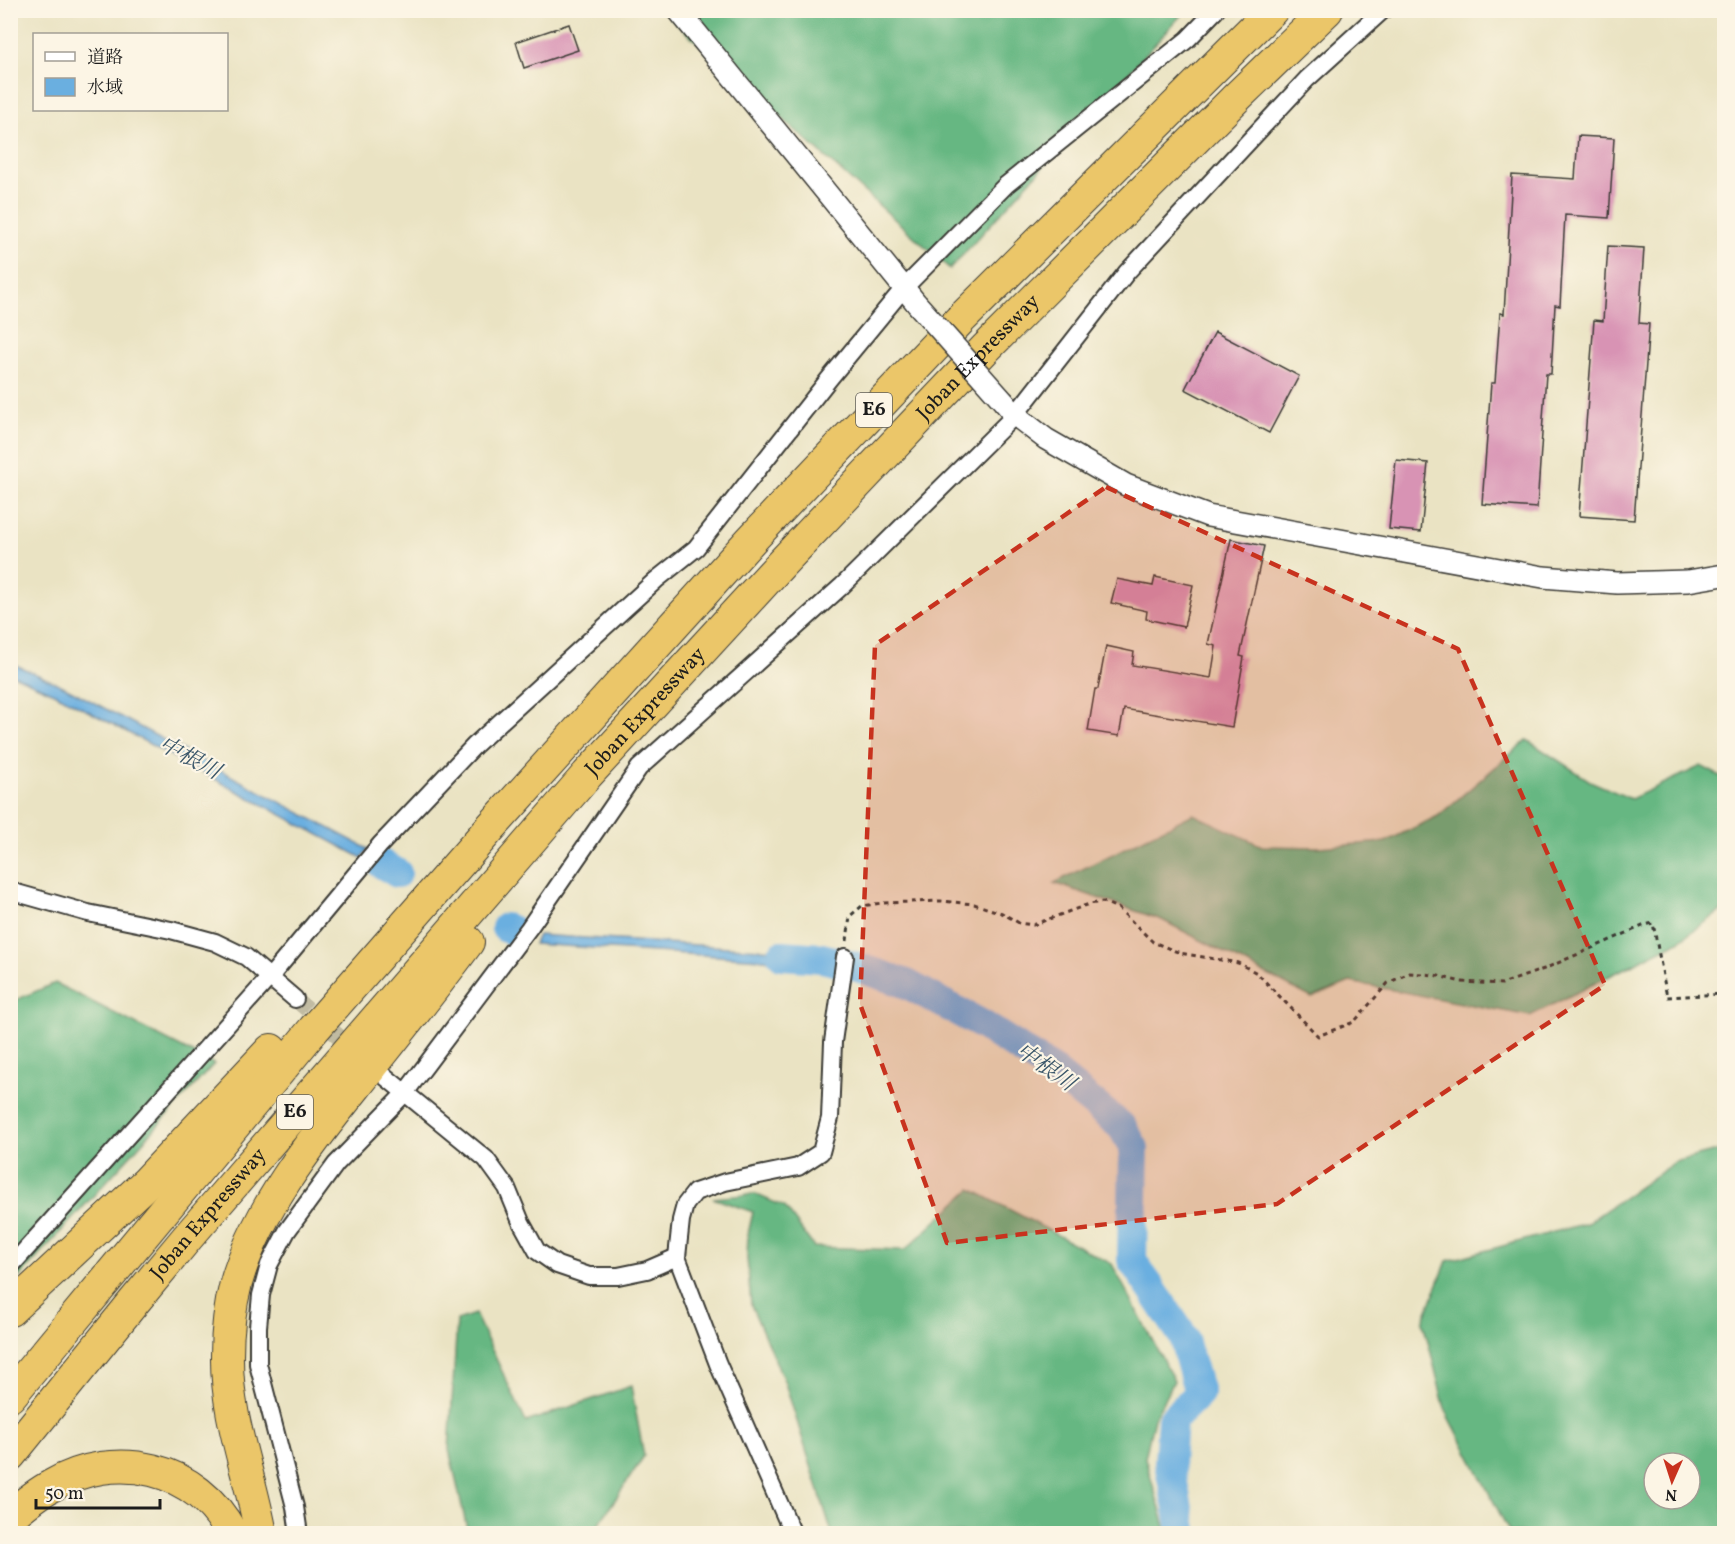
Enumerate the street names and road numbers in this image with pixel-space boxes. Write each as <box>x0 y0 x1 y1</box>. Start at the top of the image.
street label: Joban Expressway <box>910 287 1047 427</box>
road number: E6 <box>856 393 892 427</box>
street label: Joban Expressway <box>578 640 713 783</box>
road number: E6 <box>277 1095 313 1129</box>
street label: Joban Expressway <box>143 1141 274 1287</box>

